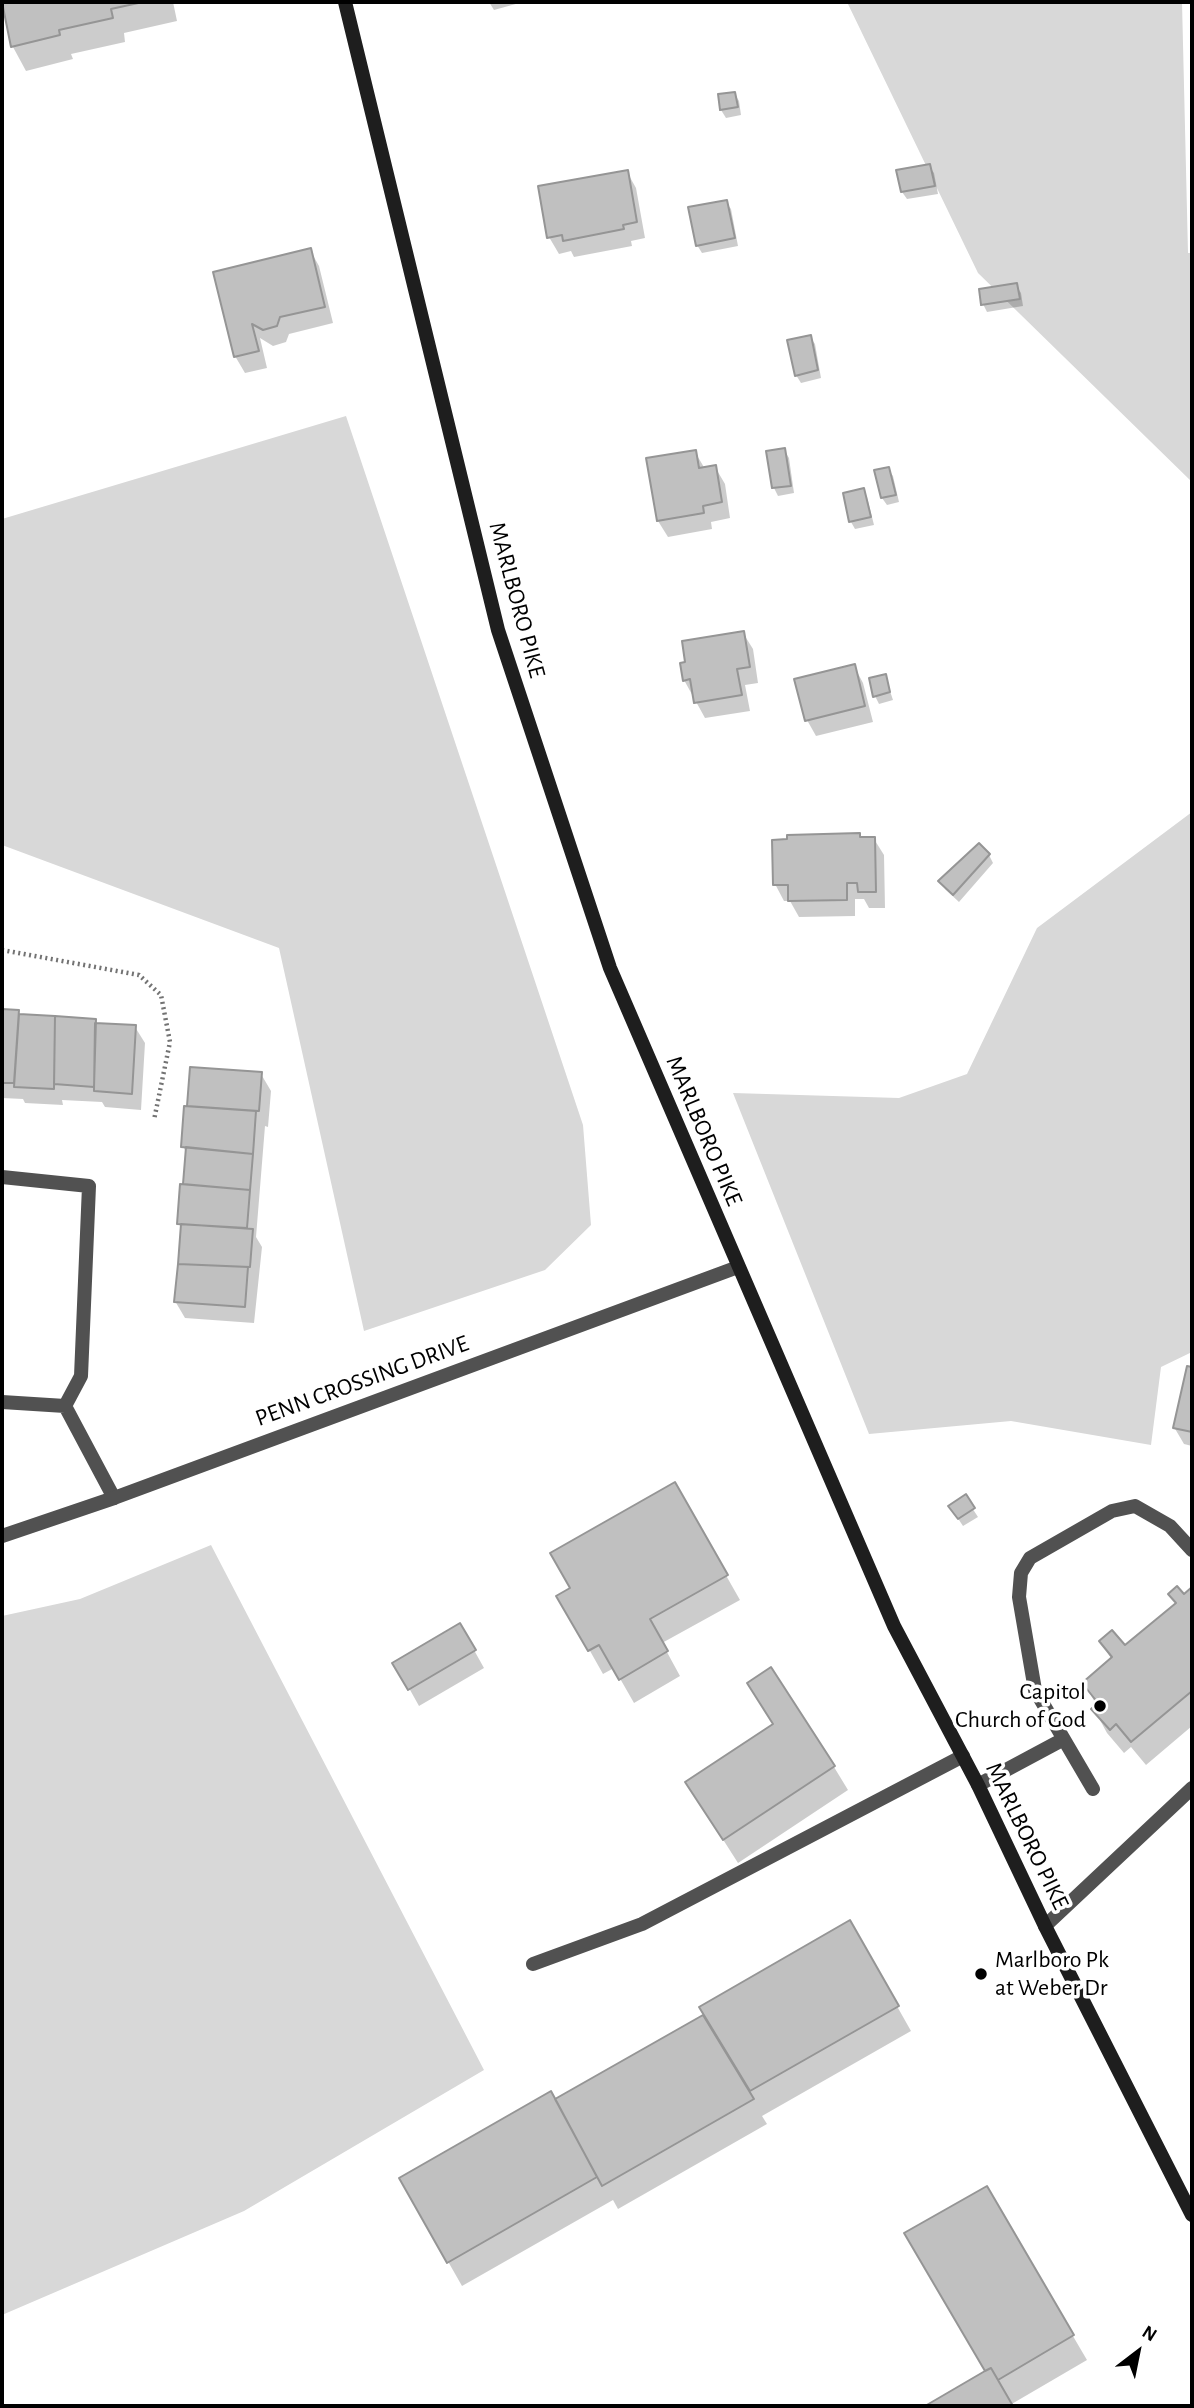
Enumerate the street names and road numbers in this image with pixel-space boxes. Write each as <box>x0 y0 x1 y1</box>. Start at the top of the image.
street label: MARLBORO PIKE <box>482 519 552 681</box>
street label: MARLBORO PIKE <box>659 1052 749 1210</box>
street label: PENN CROSSING DRIVE <box>251 1329 473 1433</box>
street label: MARLBORO PIKE <box>979 1758 1075 1914</box>

